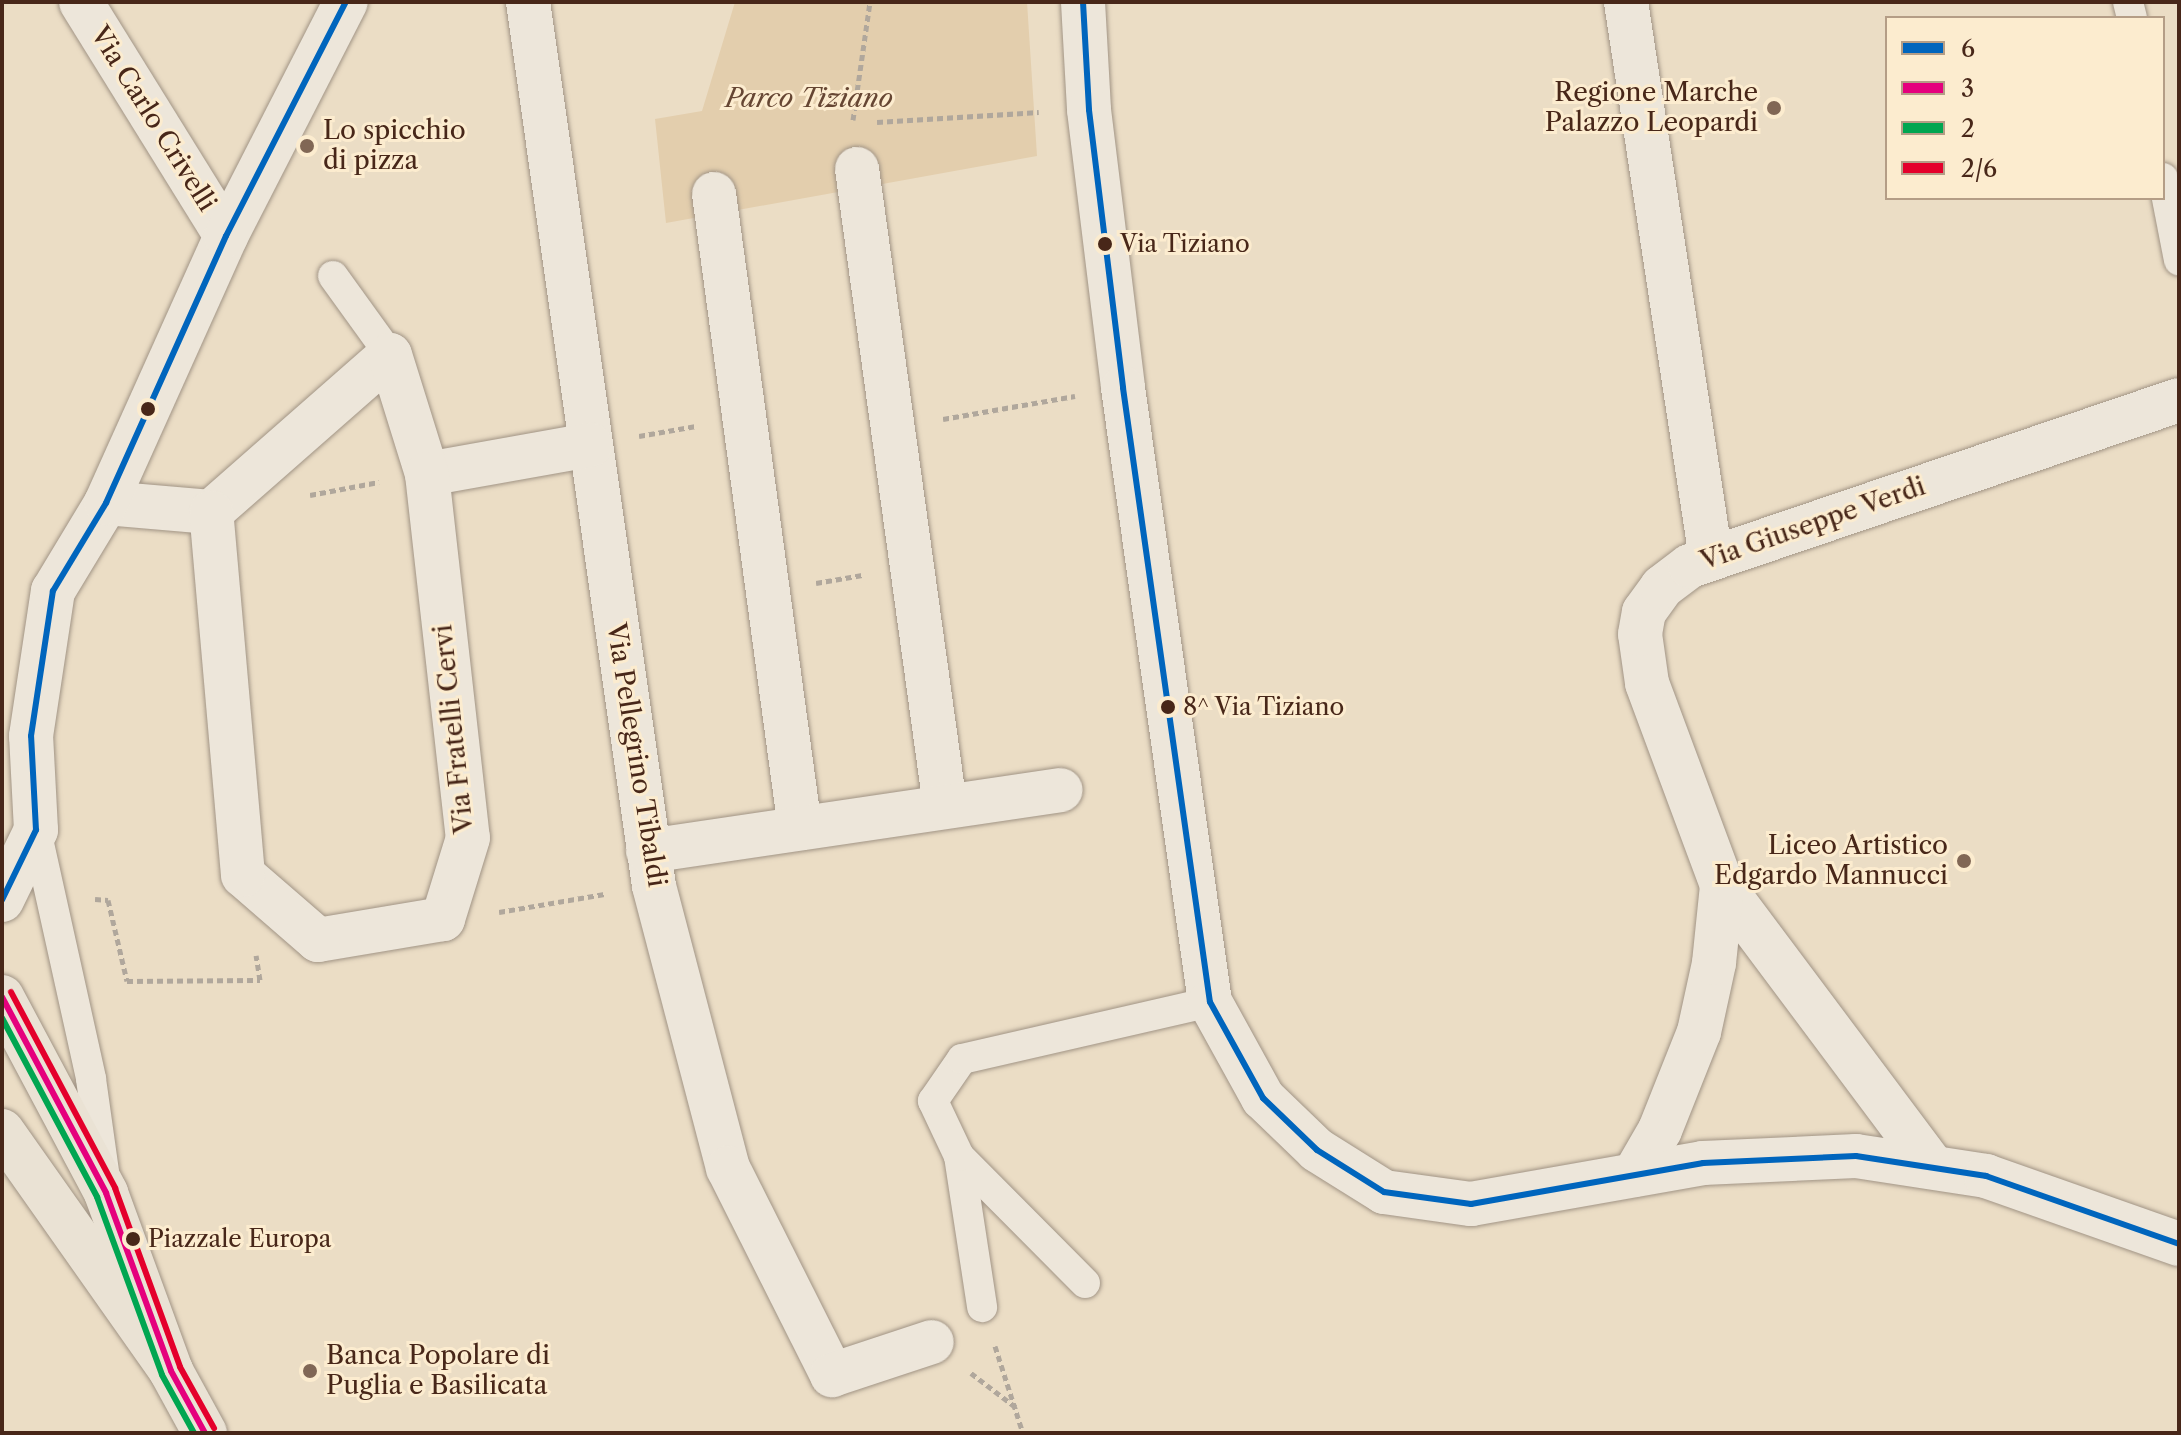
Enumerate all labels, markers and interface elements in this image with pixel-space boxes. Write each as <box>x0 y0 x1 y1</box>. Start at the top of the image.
legend <box>1885 16 2165 200</box>
street label: Via Carlo Crivelli <box>83 21 223 217</box>
text: 6 <box>1961 34 1975 63</box>
text: 3 <box>1961 74 1974 103</box>
place label: Regione Marche Palazzo Leopardi <box>1545 77 1758 138</box>
park label: Parco Tiziano <box>725 83 893 115</box>
marker: Regione Marche Palazzo Leopardi <box>1765 99 1783 117</box>
text: 2 <box>1961 114 1975 143</box>
place label: Lo spicchio di pizza <box>323 115 466 176</box>
marker: Lo spicchio di pizza <box>298 137 316 155</box>
text: 2/6 <box>1961 154 1997 183</box>
place label: Via Tiziano <box>1120 230 1251 258</box>
marker: Via Tiziano <box>1097 236 1113 252</box>
unlabelled marker <box>140 401 156 417</box>
street label: Via Giuseppe Verdi <box>1696 471 1930 577</box>
street label: Via Pellegrino Tibaldi <box>600 620 672 890</box>
street label: Via Fratelli Cervi <box>427 623 481 835</box>
place label: 8^ Via Tiziano <box>1183 693 1346 721</box>
marker: 8^ Via Tiziano <box>1160 699 1176 715</box>
place label: Liceo Artistico Edgardo Mannucci <box>1714 830 1948 892</box>
marker: Liceo Artistico Edgardo Mannucci <box>1955 852 1973 870</box>
place label: Piazzale Europa <box>148 1225 331 1253</box>
marker: Piazzale Europa <box>125 1231 141 1247</box>
place label: Banca Popolare di Puglia e Basilicata <box>326 1340 550 1402</box>
marker: Banca Popolare di Puglia e Basilicata <box>301 1362 319 1380</box>

